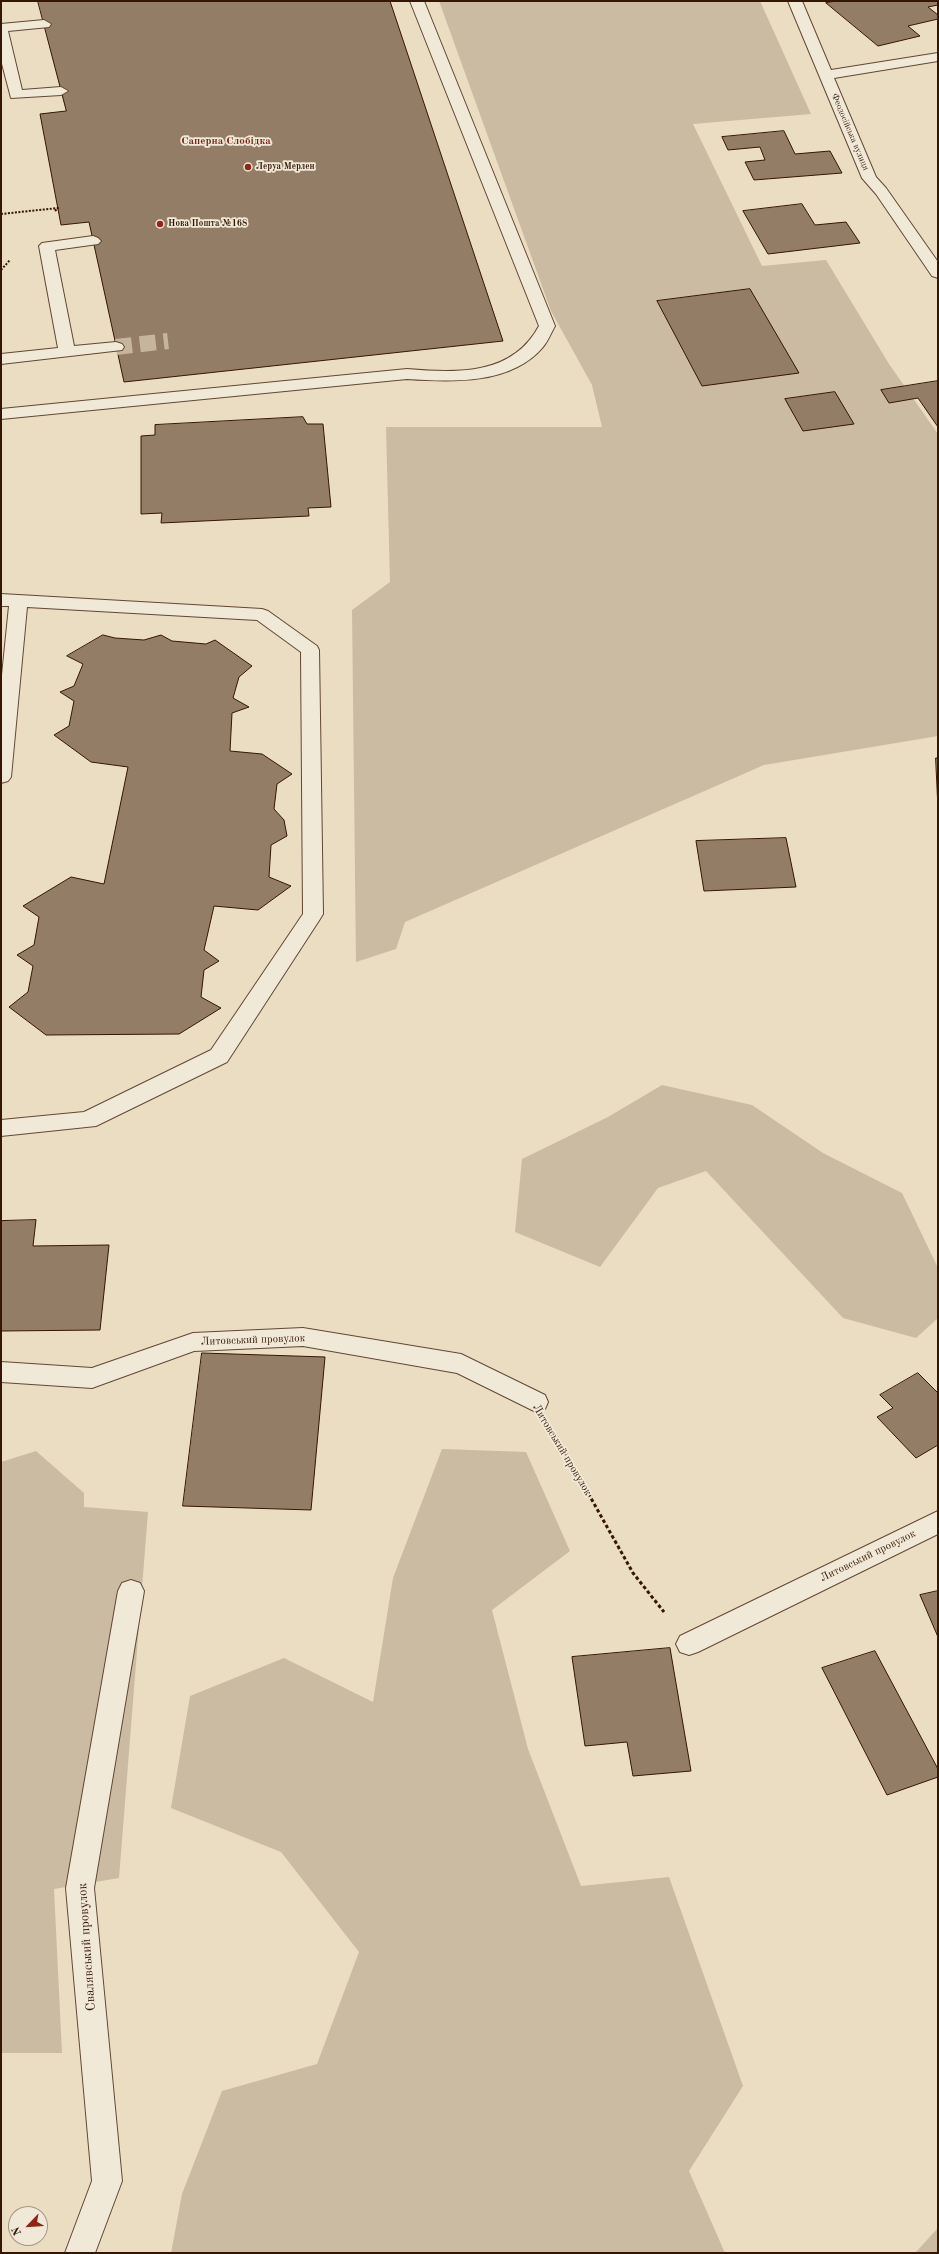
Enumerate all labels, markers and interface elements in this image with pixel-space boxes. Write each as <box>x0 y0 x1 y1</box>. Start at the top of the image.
street label: Феодосійська вулиця <box>829 92 871 172</box>
district label: Саперна Слобідка <box>181 134 271 148</box>
marker: Леруа Мерлен <box>243 162 253 172</box>
place label: Леруа Мерлен <box>256 162 315 172</box>
marker: Нова Пошта №168 <box>155 219 165 229</box>
place label: Нова Пошта №168 <box>168 219 247 229</box>
street label: Литовський провулок <box>201 1332 305 1348</box>
street label: Литовський провулок <box>529 1402 595 1498</box>
street label: Литовський провулок <box>818 1527 918 1585</box>
street label: Свалявський провулок <box>75 1882 99 2012</box>
north arrow <box>8 2206 48 2246</box>
text: N <box>11 2225 24 2237</box>

